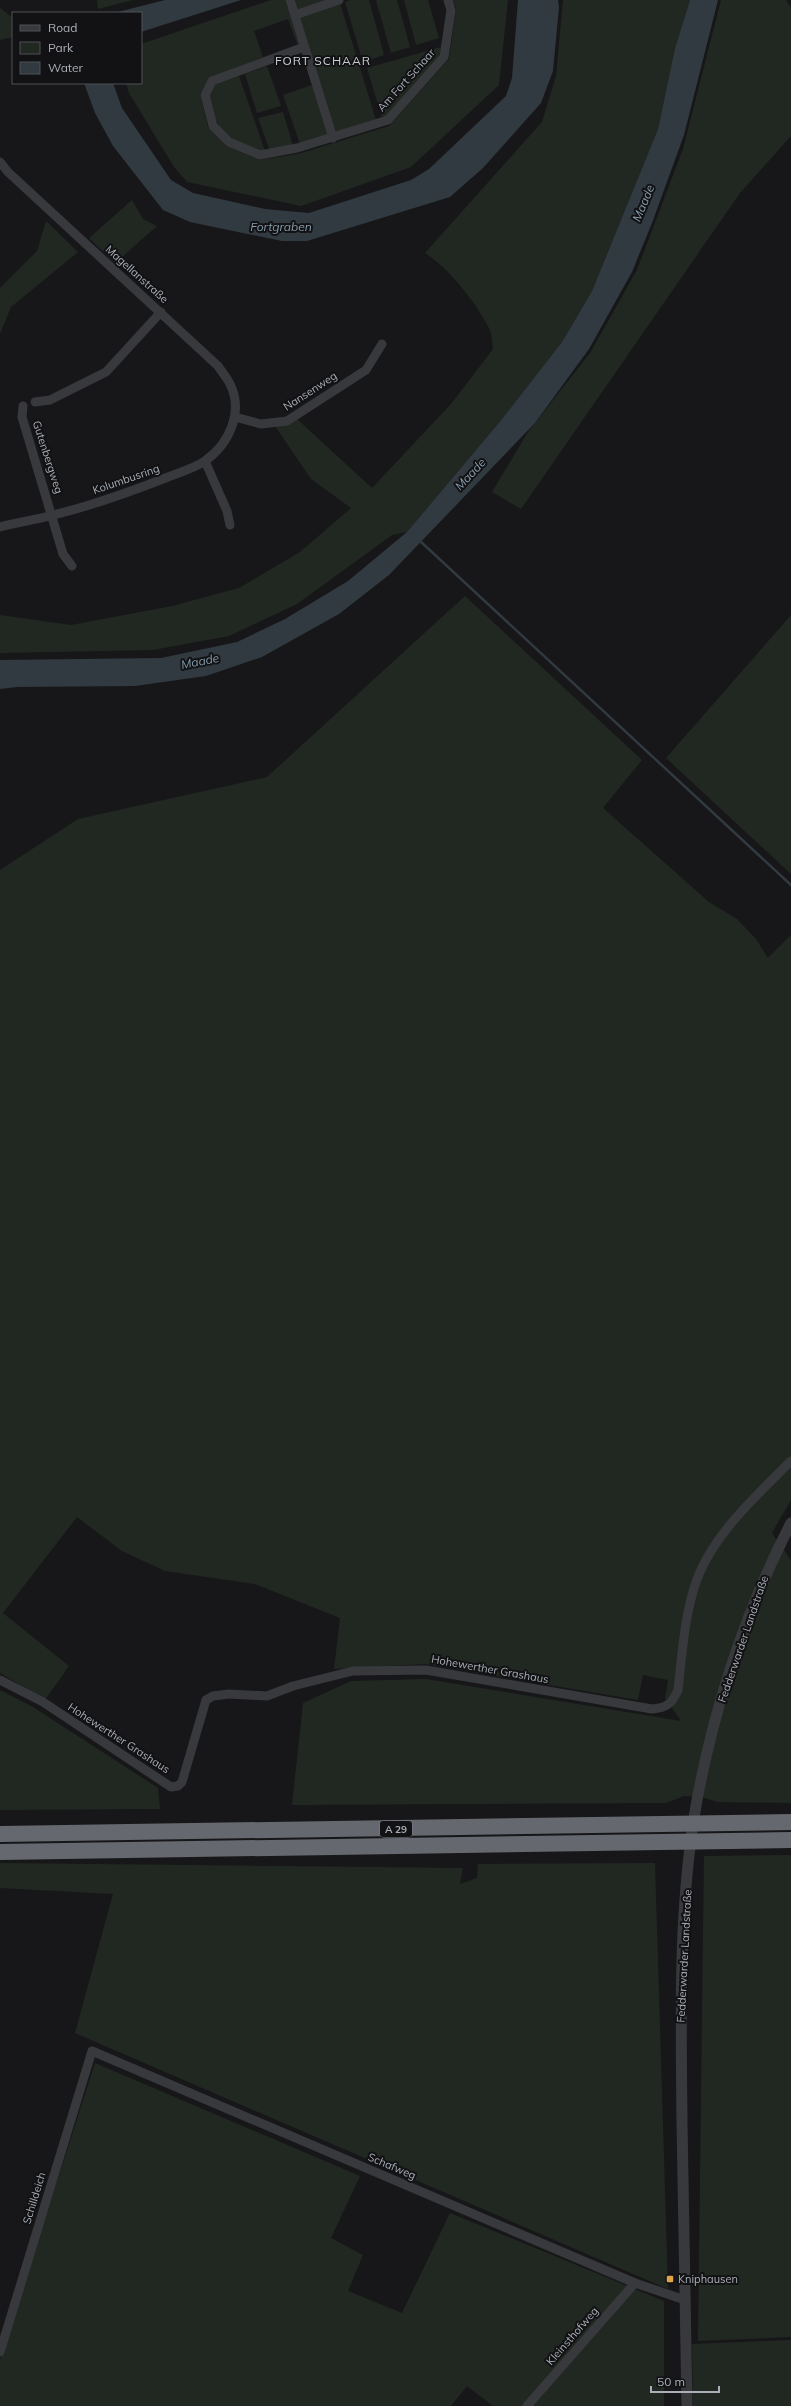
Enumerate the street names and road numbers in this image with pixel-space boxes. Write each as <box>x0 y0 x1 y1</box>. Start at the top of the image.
street label: Am Fort Schaar <box>374 46 438 114</box>
street label: Magellanstraße <box>103 242 171 306</box>
street label: Nansenweg <box>281 368 339 414</box>
street label: Gutenbergweg <box>30 419 66 495</box>
street label: Kolumbusring <box>91 461 161 497</box>
street label: Fedderwarder Landstraße <box>715 1574 771 1704</box>
street label: Hohewerther Grashaus <box>430 1652 550 1686</box>
street label: Hohewerther Grashaus <box>65 1700 173 1776</box>
road number: A 29 <box>380 1821 412 1837</box>
street label: Fedderwarder Landstraße <box>674 1889 694 2023</box>
street label: Schafweg <box>366 2150 418 2182</box>
street label: Schilldeich <box>19 2170 49 2226</box>
street label: Kleinsthofweg <box>543 2304 601 2368</box>

